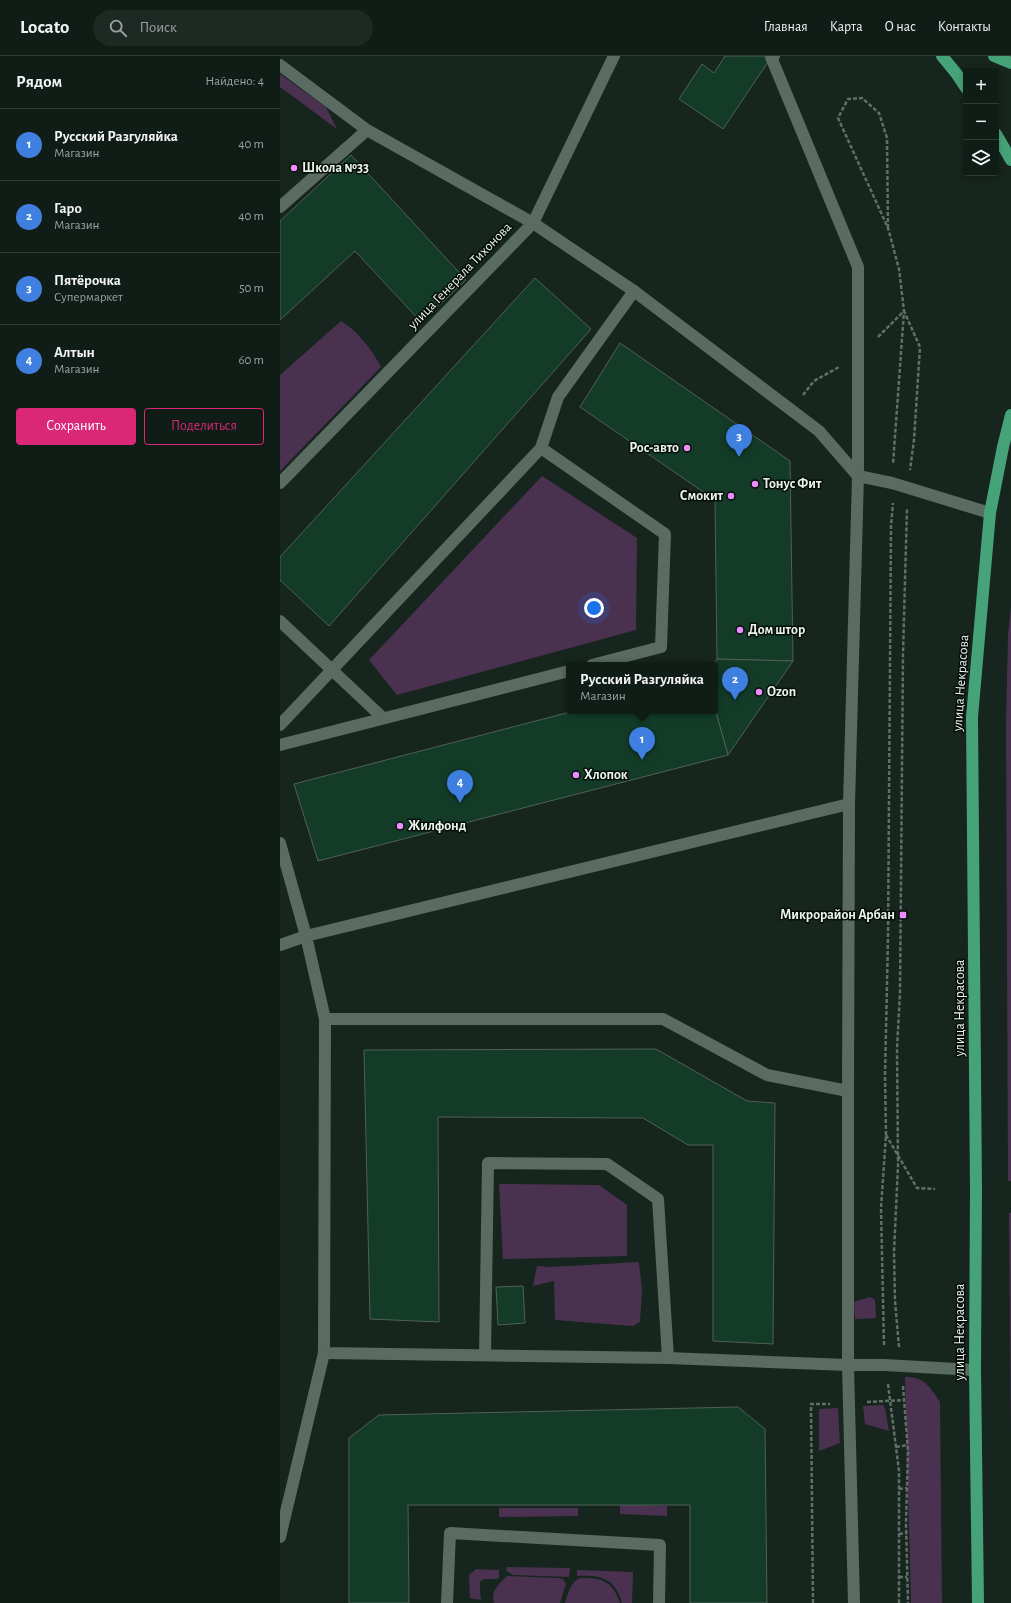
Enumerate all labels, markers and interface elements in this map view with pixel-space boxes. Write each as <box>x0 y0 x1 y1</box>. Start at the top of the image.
search box <box>93 10 373 46</box>
icon: search <box>107 17 129 39</box>
text: Locato <box>20 18 69 37</box>
text: Поиск <box>139 20 177 35</box>
text: Главная <box>764 20 808 34</box>
text: Карта <box>830 20 863 34</box>
text: О нас <box>885 20 916 34</box>
text: Контакты <box>938 20 991 34</box>
map controls <box>963 68 999 176</box>
button: + <box>963 68 999 104</box>
text: Рядом <box>16 73 62 90</box>
text: Найдено: 4 <box>205 75 264 88</box>
button: − <box>963 104 999 140</box>
text: Русский Разгуляйка <box>54 129 178 144</box>
text: 1 <box>27 138 31 151</box>
text: 40 m <box>238 138 264 151</box>
button: layers <box>963 140 999 176</box>
text: Магазин <box>54 147 100 160</box>
place label: Школа №33 <box>302 161 369 175</box>
marker: Школа №33 <box>289 163 299 173</box>
text: Гаро <box>54 201 82 216</box>
text: 2 <box>26 210 32 223</box>
text: 40 m <box>238 210 264 223</box>
text: Магазин <box>54 219 100 232</box>
street label: улица Генерала Тихонова <box>405 220 515 333</box>
text: Пятёрочка <box>54 273 121 288</box>
text: 3 <box>26 282 32 295</box>
text: 50 m <box>239 282 264 295</box>
text: Супермаркет <box>54 291 123 304</box>
text: Алтын <box>54 345 95 360</box>
text: 4 <box>26 354 32 367</box>
text: 60 m <box>238 354 264 367</box>
text: Магазин <box>54 363 100 376</box>
button: Сохранить <box>16 408 136 445</box>
button: Поделиться <box>144 408 264 445</box>
pin: 3 <box>726 424 752 457</box>
place label: Рос-авто <box>629 441 679 455</box>
marker: Рос-авто <box>682 443 692 453</box>
place label: Тонус Фит <box>763 477 822 491</box>
marker: Тонус Фит <box>750 479 760 489</box>
place label: Смокит <box>680 489 724 503</box>
marker: Смокит <box>726 491 736 501</box>
your location <box>584 598 604 618</box>
place label: Дом штор <box>748 623 805 637</box>
marker: Дом штор <box>735 625 745 635</box>
street label: улица Некрасова <box>951 634 971 733</box>
popup <box>566 662 718 714</box>
pin: 2 <box>722 667 748 700</box>
text: Русский Разгуляйка <box>580 672 704 687</box>
place label: Ozon <box>767 685 796 699</box>
marker: Ozon <box>754 687 764 697</box>
text: Магазин <box>580 690 626 703</box>
pin: 1 <box>629 727 655 760</box>
place label: Хлопок <box>584 768 628 782</box>
pin: 4 <box>447 770 473 803</box>
marker: Хлопок <box>571 770 581 780</box>
place label: Жилфонд <box>408 819 467 833</box>
marker: Жилфонд <box>395 821 405 831</box>
place label: Микрорайон Арбан <box>780 908 895 922</box>
marker: Микрорайон Арбан <box>898 910 908 920</box>
street label: улица Некрасова <box>953 959 967 1057</box>
street label: улица Некрасова <box>953 1283 967 1381</box>

